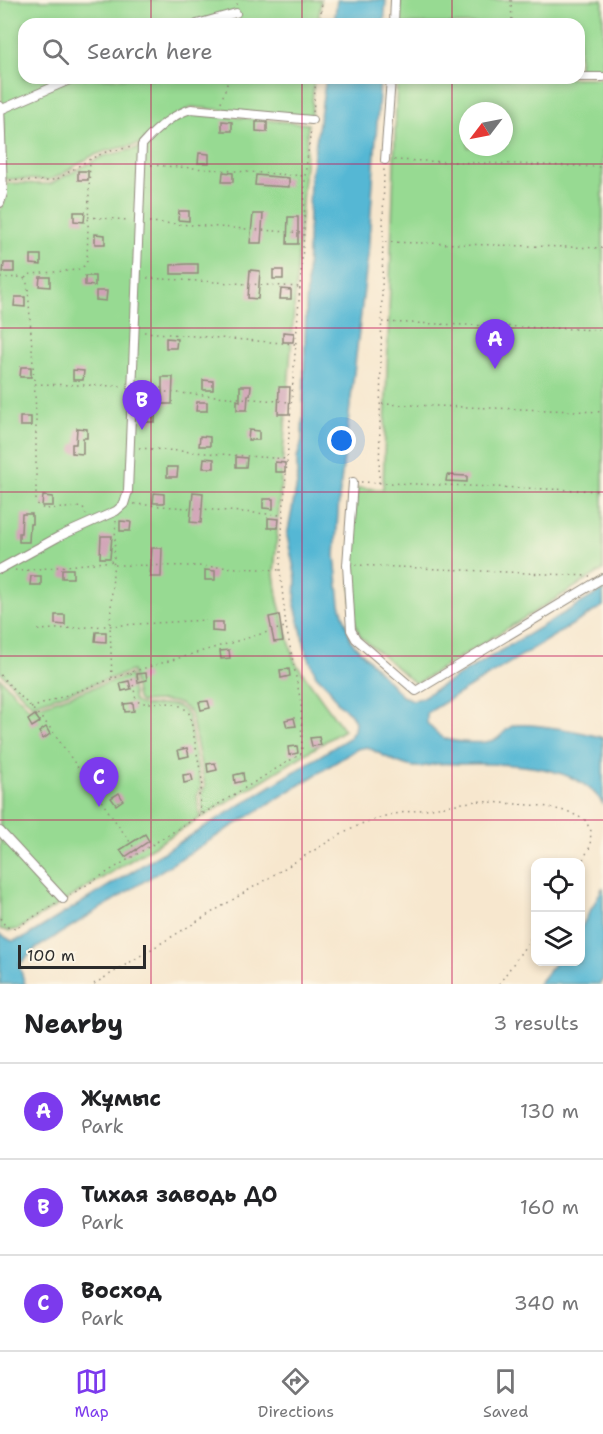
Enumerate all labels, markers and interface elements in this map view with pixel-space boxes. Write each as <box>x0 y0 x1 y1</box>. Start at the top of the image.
search box <box>18 18 585 84</box>
icon: search <box>39 35 72 68</box>
text: Search here <box>87 37 213 66</box>
north arrow <box>459 102 513 156</box>
pin: A <box>476 320 514 369</box>
pin: B <box>122 380 162 430</box>
your location <box>327 426 356 455</box>
pin: C <box>80 758 118 807</box>
map controls <box>531 858 585 966</box>
button: locate <box>531 858 585 912</box>
button: layers <box>531 912 585 966</box>
scale bar <box>18 942 146 970</box>
text: 100 m <box>27 945 75 966</box>
text: Nearby <box>24 1006 123 1041</box>
text: 3 results <box>493 1010 579 1036</box>
text: Жұмыс <box>81 1084 161 1113</box>
text: A <box>36 1098 51 1124</box>
text: 130 m <box>520 1098 579 1124</box>
text: Park <box>81 1113 124 1139</box>
text: Тихая заводь ДО <box>81 1180 277 1209</box>
text: B <box>37 1194 50 1220</box>
text: 160 m <box>520 1194 579 1220</box>
text: Park <box>81 1209 124 1235</box>
text: Восход <box>81 1276 162 1305</box>
text: C <box>37 1290 50 1316</box>
text: 340 m <box>514 1290 579 1316</box>
text: Park <box>81 1305 124 1331</box>
tab: Map <box>75 1365 109 1422</box>
tab: Directions <box>258 1365 334 1422</box>
tab: Saved <box>483 1365 529 1422</box>

